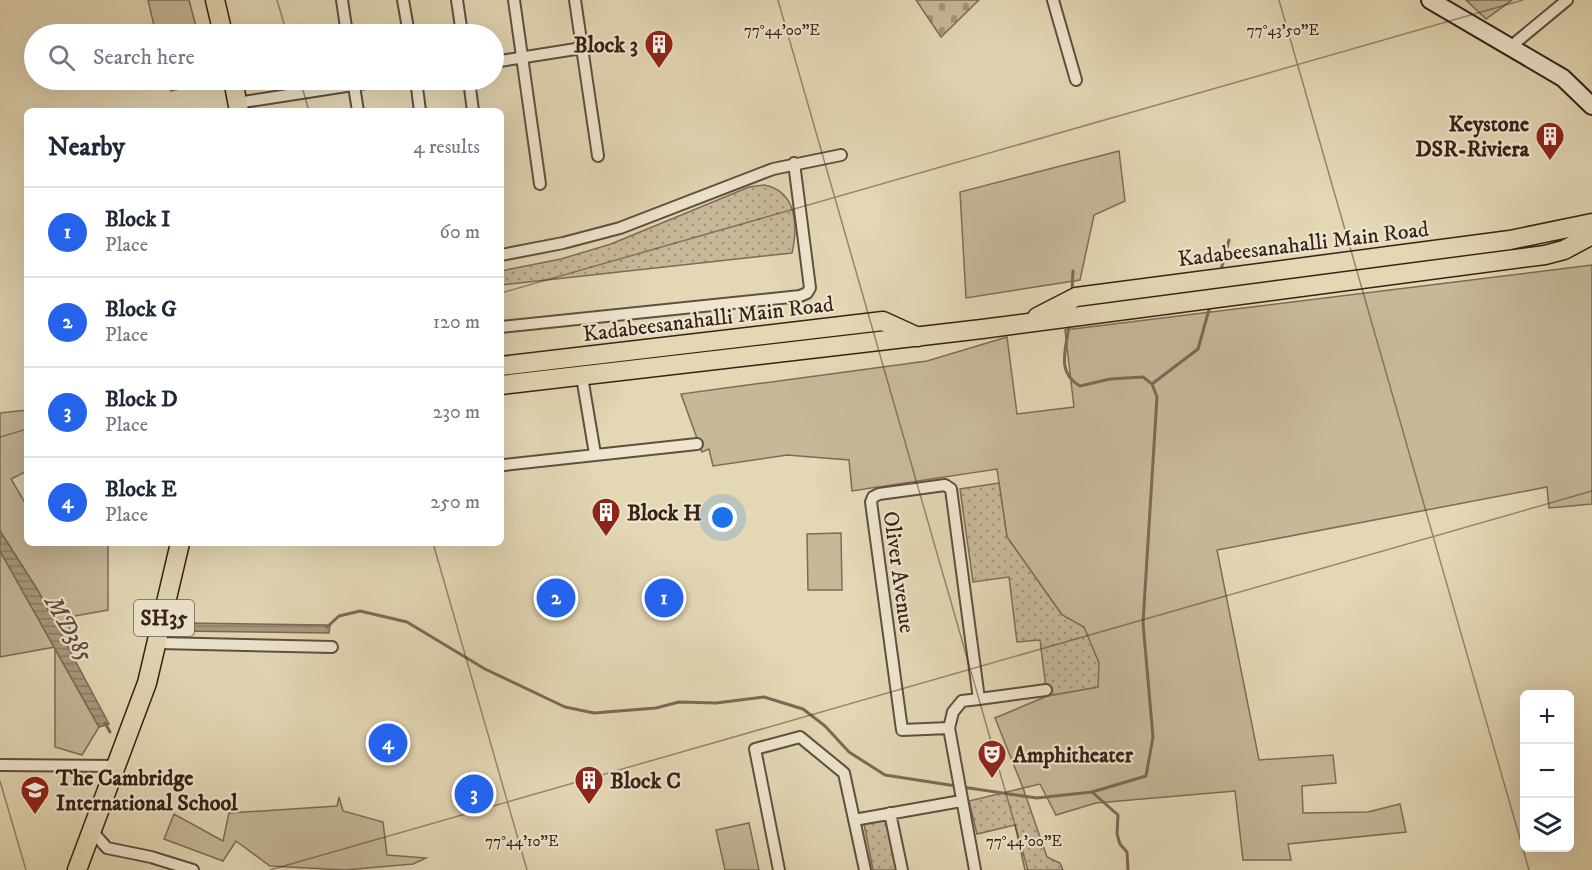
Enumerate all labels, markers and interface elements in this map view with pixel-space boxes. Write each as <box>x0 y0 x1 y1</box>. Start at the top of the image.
text: 77°44'00"E <box>744 21 820 40</box>
text: 77°43'50"E <box>1247 21 1320 40</box>
search box <box>24 24 504 90</box>
building icon: Block 3 <box>643 28 675 70</box>
place label: Block 3 <box>574 32 638 59</box>
icon: search <box>45 41 78 74</box>
text: Search here <box>93 44 195 71</box>
place label: Keystone DSR-Riviera <box>1415 111 1530 163</box>
building icon: Keystone DSR-Riviera <box>1534 120 1566 162</box>
text: Nearby <box>48 131 125 164</box>
text: 4 results <box>413 135 480 160</box>
text: Block I <box>105 206 170 233</box>
street label: Kadabeesanahalli Main Road <box>1176 216 1430 273</box>
text: 1 <box>64 220 71 245</box>
text: 60 m <box>440 220 480 245</box>
text: Place <box>105 233 148 258</box>
street label: Kadabeesanahalli Main Road <box>581 291 835 348</box>
text: Block G <box>105 296 177 323</box>
text: 2 <box>63 310 72 335</box>
text: 120 m <box>433 310 480 335</box>
text: Place <box>105 323 148 348</box>
text: Block D <box>105 386 178 413</box>
text: 3 <box>64 400 71 425</box>
text: 230 m <box>433 400 480 425</box>
text: Place <box>105 413 148 438</box>
text: Block E <box>105 476 177 503</box>
text: 4 <box>62 490 73 515</box>
text: 250 m <box>430 490 480 515</box>
building icon: Block H <box>590 496 622 538</box>
place label: Block H <box>627 500 702 527</box>
text: Place <box>105 503 148 528</box>
your location <box>708 503 737 532</box>
street label: Oliver Avenue <box>877 510 920 635</box>
pin: 2 <box>536 576 576 620</box>
pin: 1 <box>644 576 684 620</box>
water label: MD385 <box>36 589 99 667</box>
road number: SH35 <box>134 600 194 636</box>
map controls <box>1520 690 1574 852</box>
button: + <box>1520 690 1574 744</box>
pin: 4 <box>368 720 408 766</box>
theatre icon: Amphitheater <box>976 738 1008 780</box>
place label: Amphitheater <box>1012 742 1134 769</box>
button: − <box>1520 744 1574 798</box>
building icon: Block C <box>573 764 605 806</box>
place label: The Cambridge International School <box>55 765 238 817</box>
place label: Block C <box>610 768 681 795</box>
pin: 3 <box>454 772 494 816</box>
school or university icon: The Cambridge International School <box>19 774 51 816</box>
button: layers <box>1520 798 1574 852</box>
text: 77°44'10"E <box>485 832 559 851</box>
text: 77°44'00"E <box>986 832 1062 851</box>

